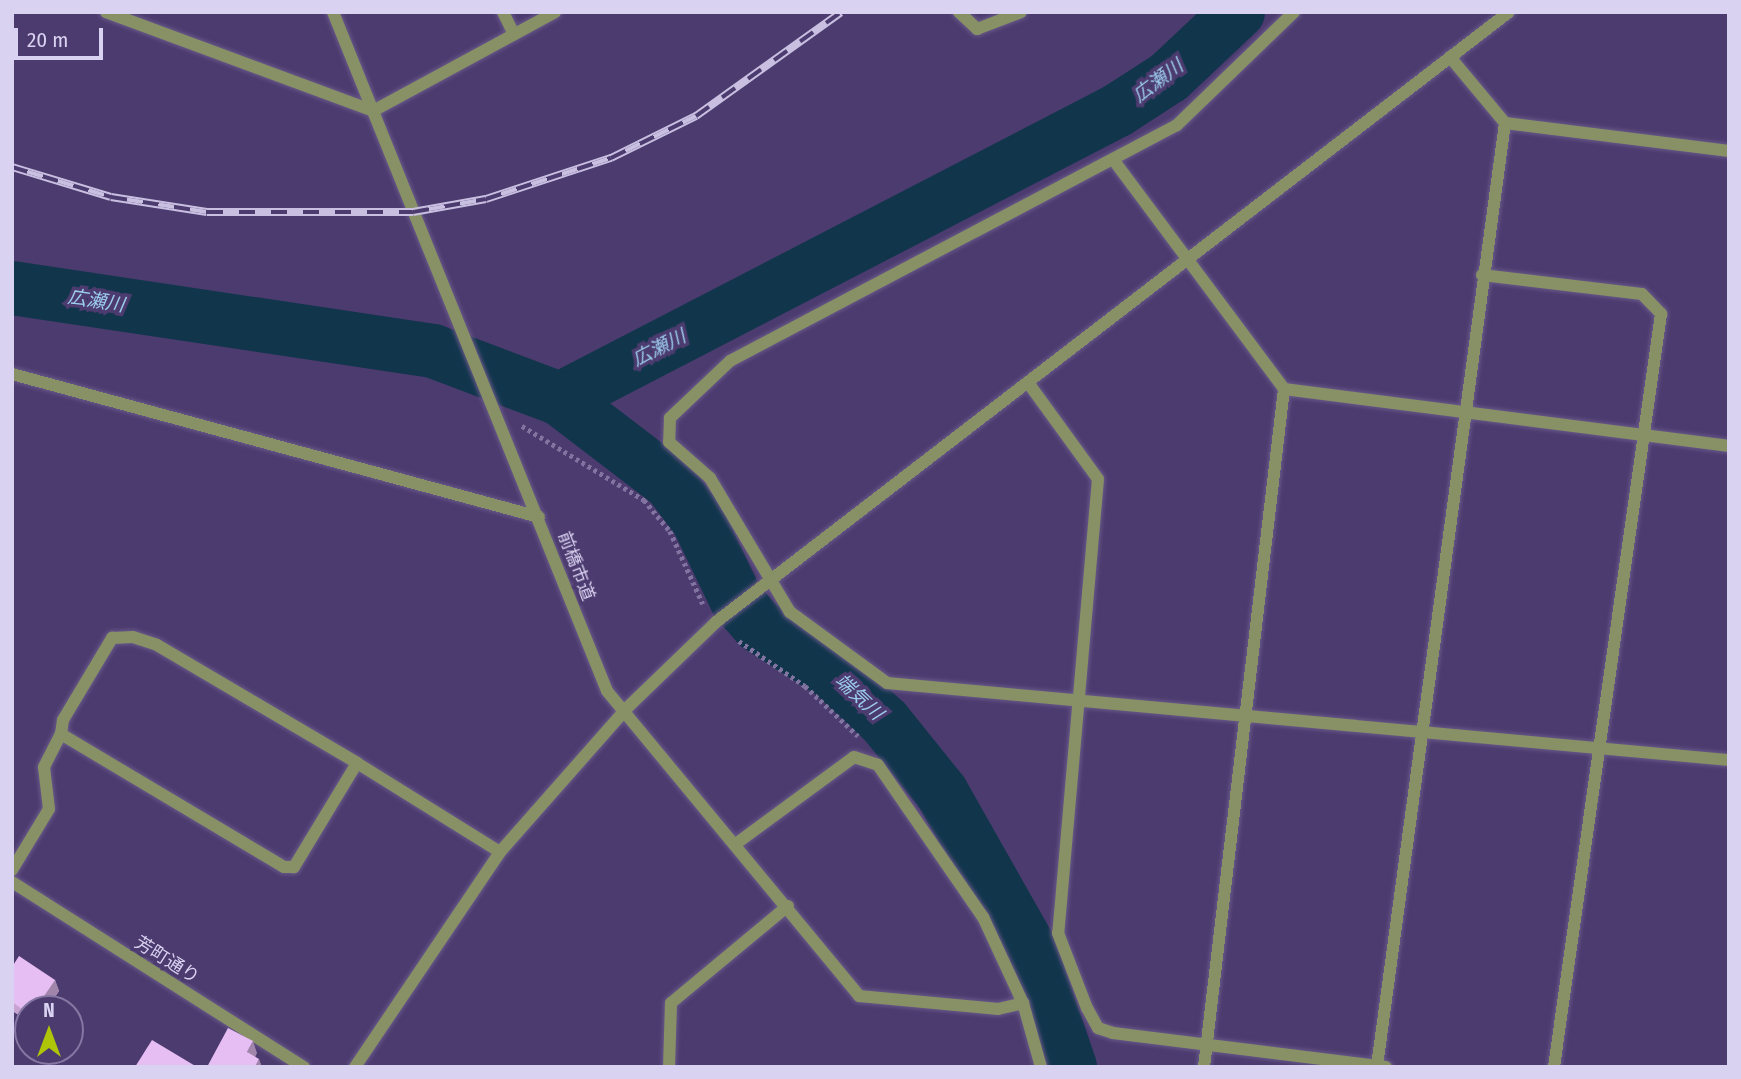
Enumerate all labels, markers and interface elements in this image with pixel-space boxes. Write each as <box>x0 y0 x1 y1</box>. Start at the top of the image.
scale bar <box>18 14 107 58</box>
text: 20 m <box>27 27 68 53</box>
water label: 広瀬川 <box>1128 55 1188 107</box>
water label: 広瀬川 <box>66 285 126 317</box>
water label: 広瀬川 <box>628 325 690 371</box>
street label: 前橋市道 <box>553 529 599 603</box>
water label: 端気川 <box>830 669 888 725</box>
street label: 芳町通り <box>131 932 203 988</box>
north arrow <box>14 995 84 1065</box>
text: N <box>43 999 55 1022</box>

